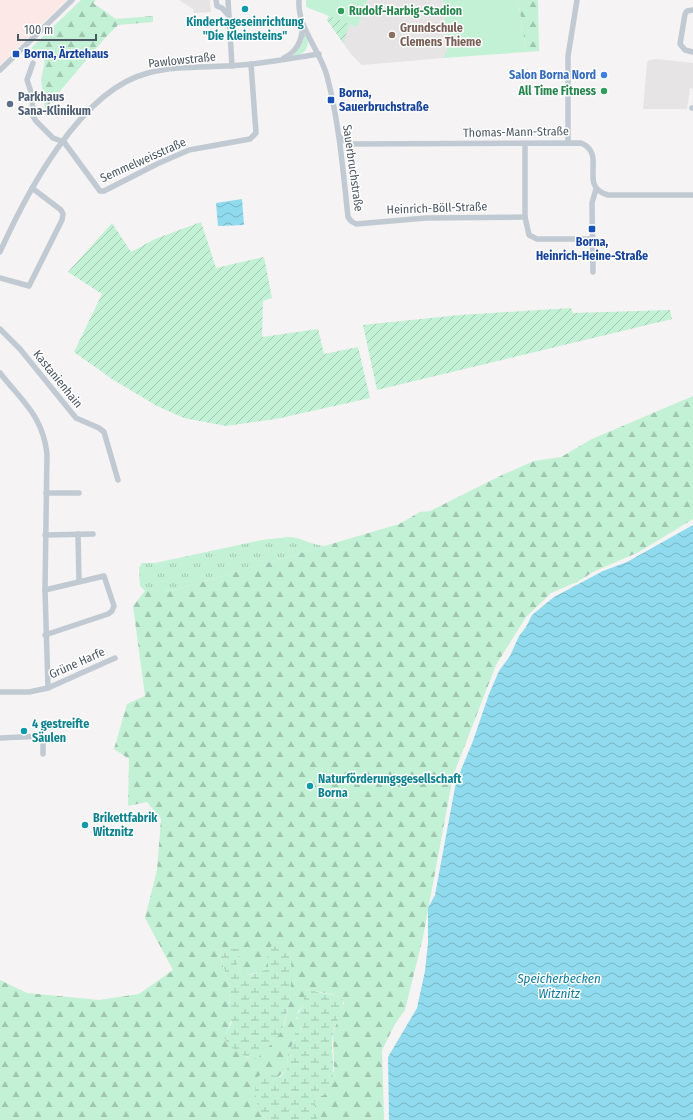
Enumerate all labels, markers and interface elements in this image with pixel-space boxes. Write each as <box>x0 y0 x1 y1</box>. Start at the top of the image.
marker: Kindertageseinrichtung "Die Kleinsteins" <box>240 4 250 14</box>
place label: Rudolf-Harbig-Stadion <box>349 4 462 18</box>
marker: Rudolf-Harbig-Stadion <box>336 6 346 16</box>
place label: Kindertageseinrichtung "Die Kleinsteins" <box>186 15 304 43</box>
scale bar <box>18 16 96 42</box>
place label: Grundschule Clemens Thieme <box>400 21 481 49</box>
text: 100 m <box>24 23 53 37</box>
marker: Grundschule Clemens Thieme <box>387 30 397 40</box>
place label: Borna, Ärztehaus <box>24 46 109 61</box>
marker: Borna, Ärztehaus <box>11 49 21 59</box>
street label: Pawlowstraße <box>148 49 216 71</box>
place label: Salon Borna Nord <box>509 68 596 82</box>
marker: Salon Borna Nord <box>599 70 609 80</box>
place label: All Time Fitness <box>518 84 597 98</box>
place label: Borna, Sauerbruchstraße <box>339 86 429 114</box>
marker: All Time Fitness <box>599 86 609 96</box>
place label: Parkhaus Sana-Klinikum <box>18 90 91 118</box>
marker: Borna, Sauerbruchstraße <box>326 95 336 105</box>
marker: Parkhaus Sana-Klinikum <box>5 99 15 109</box>
street label: Sauerbruchstraße <box>340 124 366 212</box>
street label: Thomas-Mann-Straße <box>463 124 569 140</box>
street label: Semmelweisstraße <box>98 135 188 185</box>
street label: Heinrich-Böll-Straße <box>386 199 488 217</box>
marker: Borna, Heinrich-Heine-Straße <box>587 224 597 234</box>
place label: Borna, Heinrich-Heine-Straße <box>536 235 648 263</box>
street label: Kastanienhain <box>31 347 85 411</box>
street label: Grüne Harfe <box>47 645 107 681</box>
place label: 4 gestreifte Säulen <box>32 717 89 745</box>
marker: 4 gestreifte Säulen <box>19 726 29 736</box>
place label: Naturförderungsgesellschaft Borna <box>318 772 462 800</box>
marker: Naturförderungsgesellschaft Borna <box>305 781 315 791</box>
place label: Brikettfabrik Witznitz <box>93 811 158 839</box>
marker: Brikettfabrik Witznitz <box>80 820 90 830</box>
water label: Speicherbecken Witznitz <box>516 971 601 1001</box>

